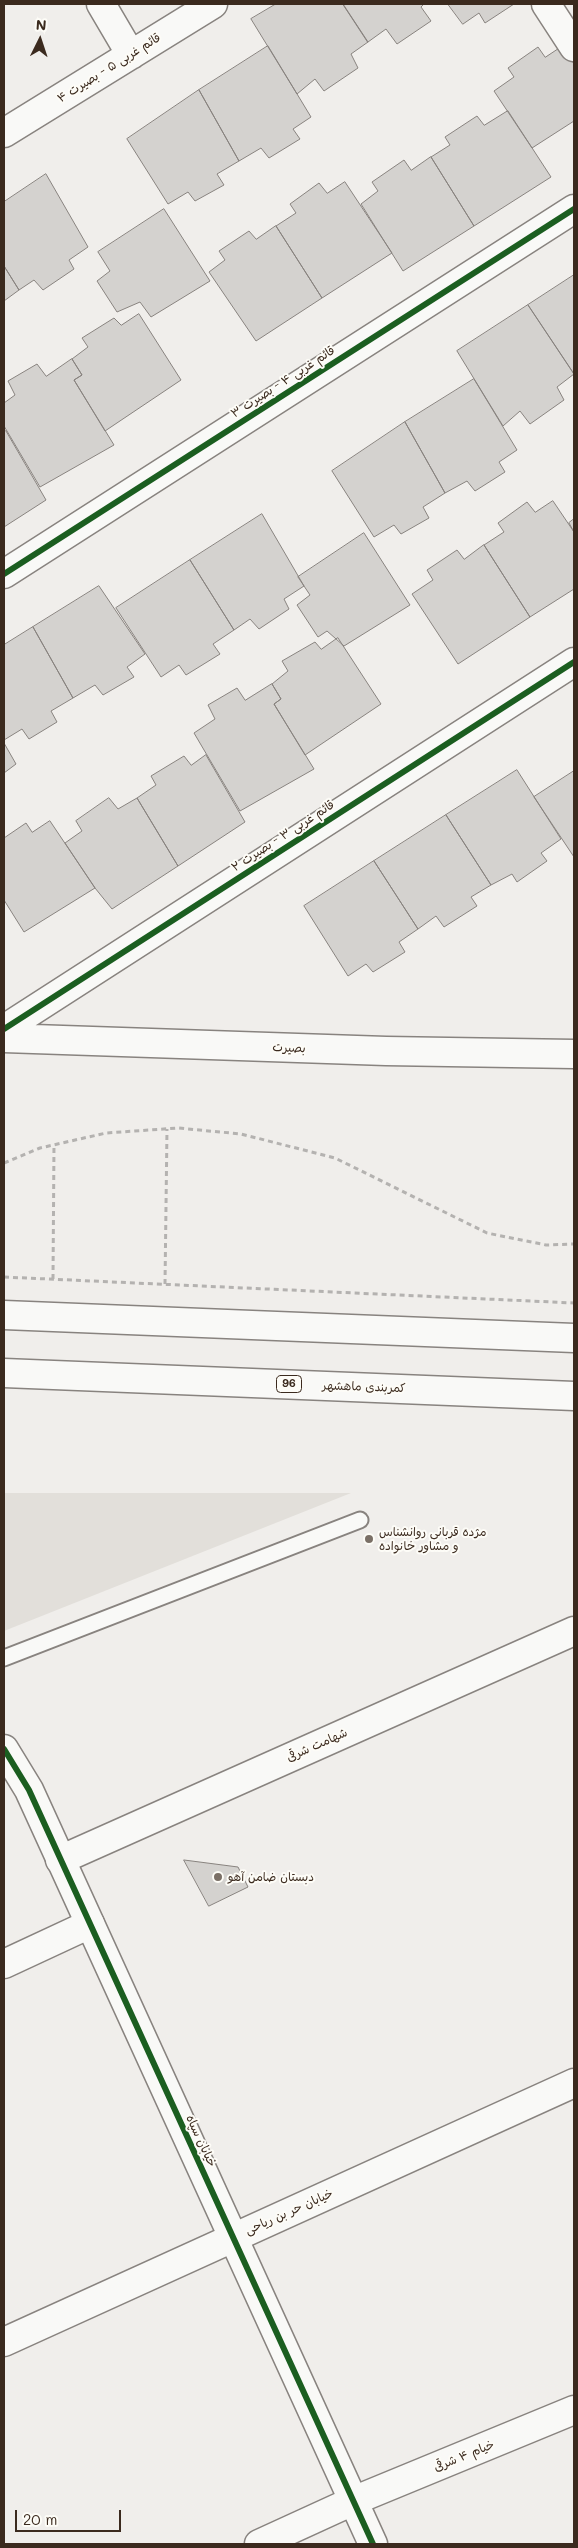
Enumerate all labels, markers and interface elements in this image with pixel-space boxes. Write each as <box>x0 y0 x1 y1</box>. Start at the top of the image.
north arrow <box>15 15 65 65</box>
text: N <box>35 15 47 34</box>
street label: قائم غربی ۵ - بصیرت ۴ <box>55 30 163 106</box>
street label: قائم غربی ۴ - بصیرت ۳ <box>228 343 338 421</box>
street label: قائم غربی ۳ - بصیرت ۲ <box>229 797 337 875</box>
street label: بصیرت <box>272 1040 306 1056</box>
road number: 96 <box>276 1376 302 1392</box>
street label: کمربندی ماهشهر <box>322 1378 406 1396</box>
place label: مژده قربانی روانشناس و مشاور خانواده <box>379 1525 486 1553</box>
marker: مژده قربانی روانشناس و مشاور خانواده <box>363 1533 375 1545</box>
street label: شهامت شرقی <box>284 1725 350 1765</box>
place label: دبستان ضامن آهو <box>228 1870 314 1884</box>
marker: دبستان ضامن آهو <box>212 1871 224 1883</box>
street label: خیابان سپاه <box>183 2113 219 2169</box>
street label: خیابان حر بن ریاحی <box>243 2186 335 2238</box>
street label: خیام ۴ شرقی <box>432 2437 496 2475</box>
scale bar <box>18 2500 124 2532</box>
text: 20 m <box>23 2509 57 2529</box>

